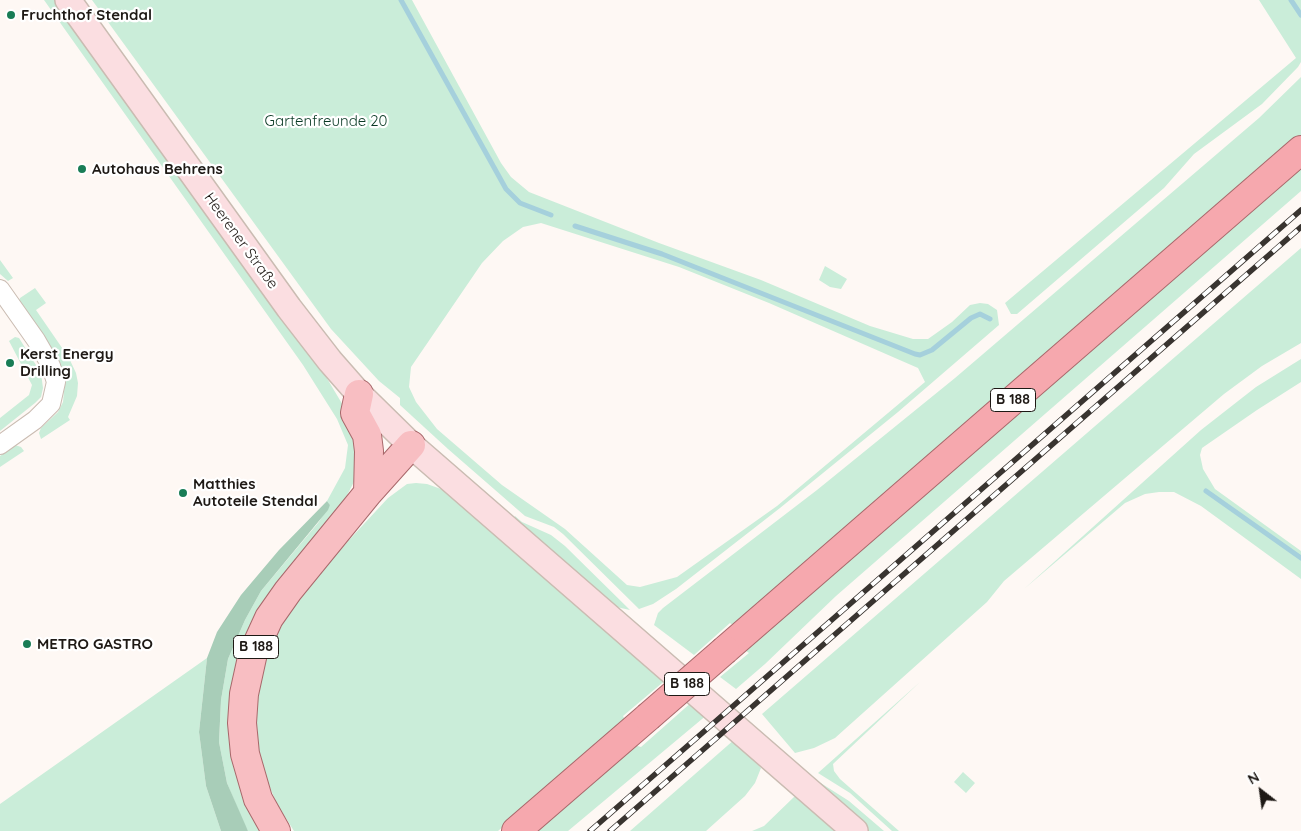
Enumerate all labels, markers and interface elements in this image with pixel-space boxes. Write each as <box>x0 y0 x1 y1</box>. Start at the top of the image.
place label: Fruchthof Stendal <box>21 6 152 24</box>
marker: Fruchthof Stendal <box>5 9 17 21</box>
park label: Gartenfreunde 20 <box>264 112 388 130</box>
place label: Autohaus Behrens <box>92 160 223 178</box>
marker: Autohaus Behrens <box>76 163 88 175</box>
street label: Heerener Straße <box>200 189 282 293</box>
place label: Kerst Energy Drilling <box>20 345 113 380</box>
marker: Kerst Energy Drilling <box>4 357 16 369</box>
road number: B 188 <box>990 388 1036 412</box>
place label: Matthies Autoteile Stendal <box>193 475 318 510</box>
marker: Matthies Autoteile Stendal <box>177 487 189 499</box>
place label: METRO GASTRO <box>37 635 153 653</box>
road number: B 188 <box>234 636 278 659</box>
marker: METRO GASTRO <box>21 638 33 650</box>
road number: B 188 <box>664 672 710 696</box>
north arrow <box>1236 766 1286 816</box>
text: N <box>1245 768 1262 788</box>

